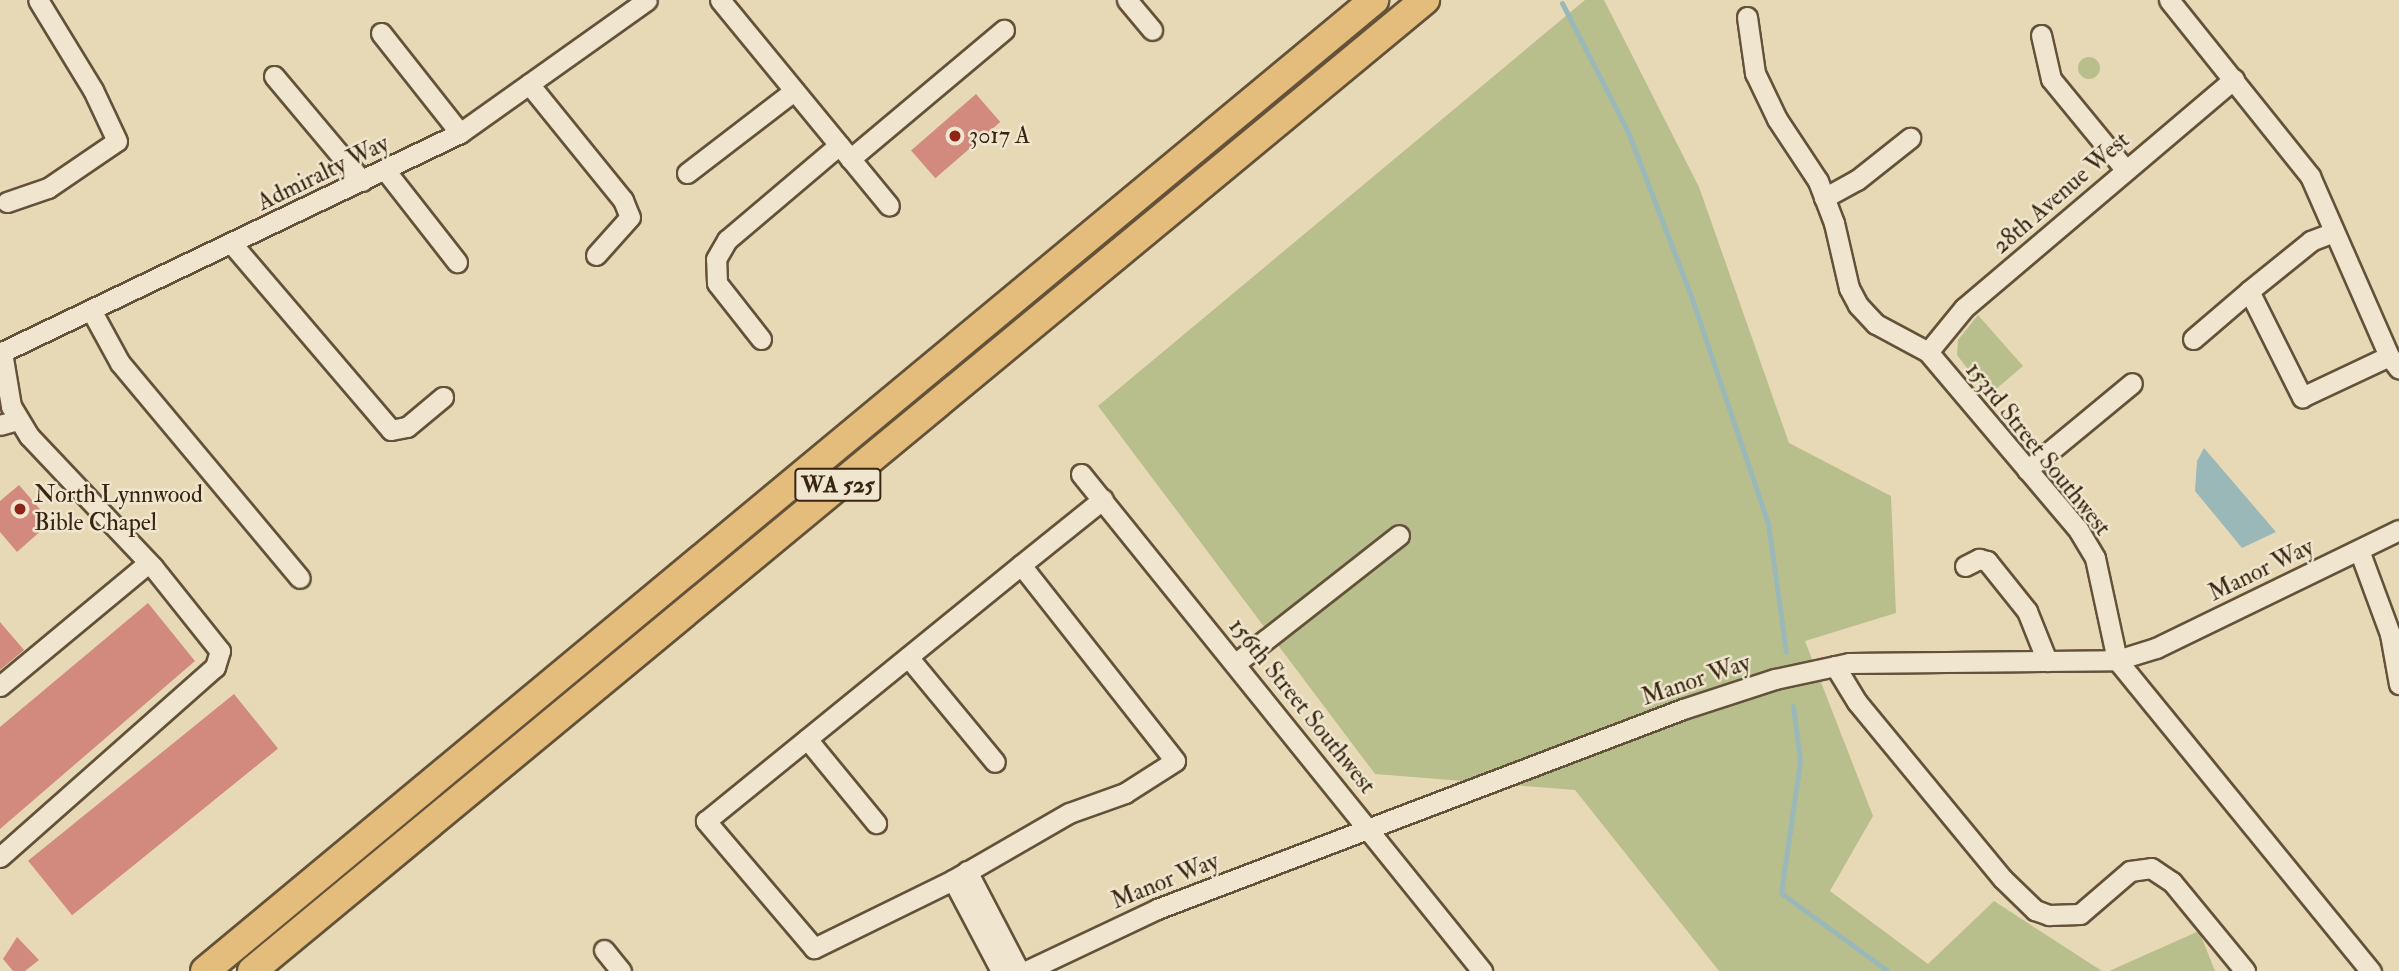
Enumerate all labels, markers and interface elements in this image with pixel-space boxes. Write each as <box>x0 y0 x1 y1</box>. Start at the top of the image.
place label: 3017 A <box>969 122 1030 150</box>
street label: 28th Avenue West <box>1987 126 2135 260</box>
marker: 3017 A <box>947 128 963 144</box>
street label: Admiralty Way <box>253 129 393 217</box>
street label: 153rd Street Southwest <box>1959 356 2117 542</box>
road number: WA 525 <box>794 466 882 505</box>
place label: North Lynnwood Bible Chapel <box>34 481 203 537</box>
marker: North Lynnwood Bible Chapel <box>12 501 28 517</box>
street label: Manor Way <box>2204 532 2318 608</box>
street label: 156th Street Southwest <box>1222 612 1382 800</box>
street label: Manor Way <box>1638 648 1754 712</box>
street label: Manor Way <box>1107 846 1223 916</box>

